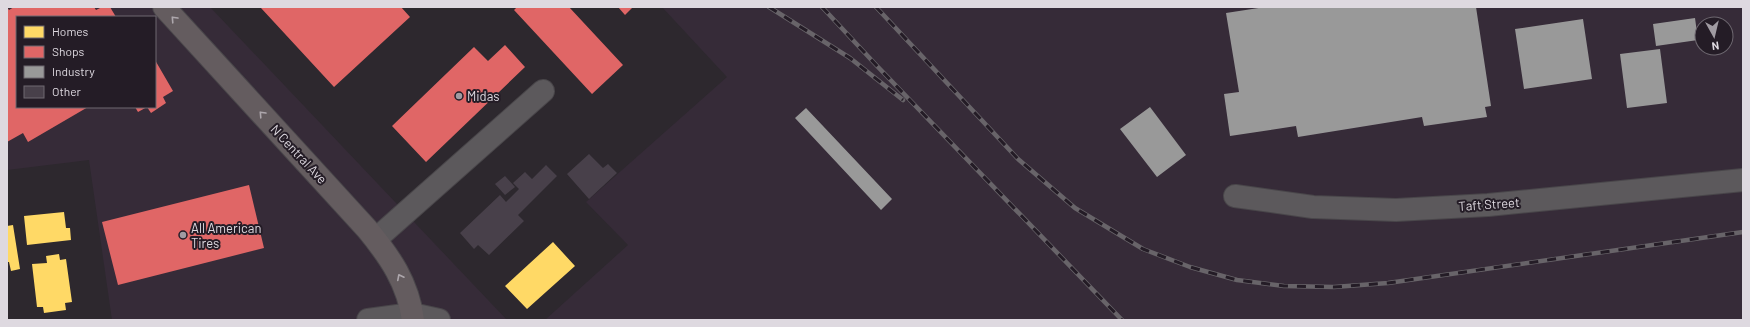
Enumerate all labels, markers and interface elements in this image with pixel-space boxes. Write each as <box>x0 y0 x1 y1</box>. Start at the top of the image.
legend <box>16 16 156 108</box>
one-way arrow <box>172 16 179 23</box>
north arrow <box>1694 16 1734 56</box>
text: Homes <box>52 24 89 38</box>
text: N <box>1711 39 1720 53</box>
text: Shops <box>52 44 85 58</box>
text: Industry <box>52 64 95 78</box>
text: Other <box>52 84 82 98</box>
place label: Midas <box>467 88 500 104</box>
marker: Midas <box>454 91 464 101</box>
one-way arrow <box>260 111 267 119</box>
street label: N Central Ave <box>267 121 331 187</box>
street label: Taft Street <box>1458 194 1520 214</box>
place label: All American Tires <box>191 220 261 251</box>
marker: All American Tires <box>178 230 188 240</box>
one-way arrow <box>397 274 405 281</box>

